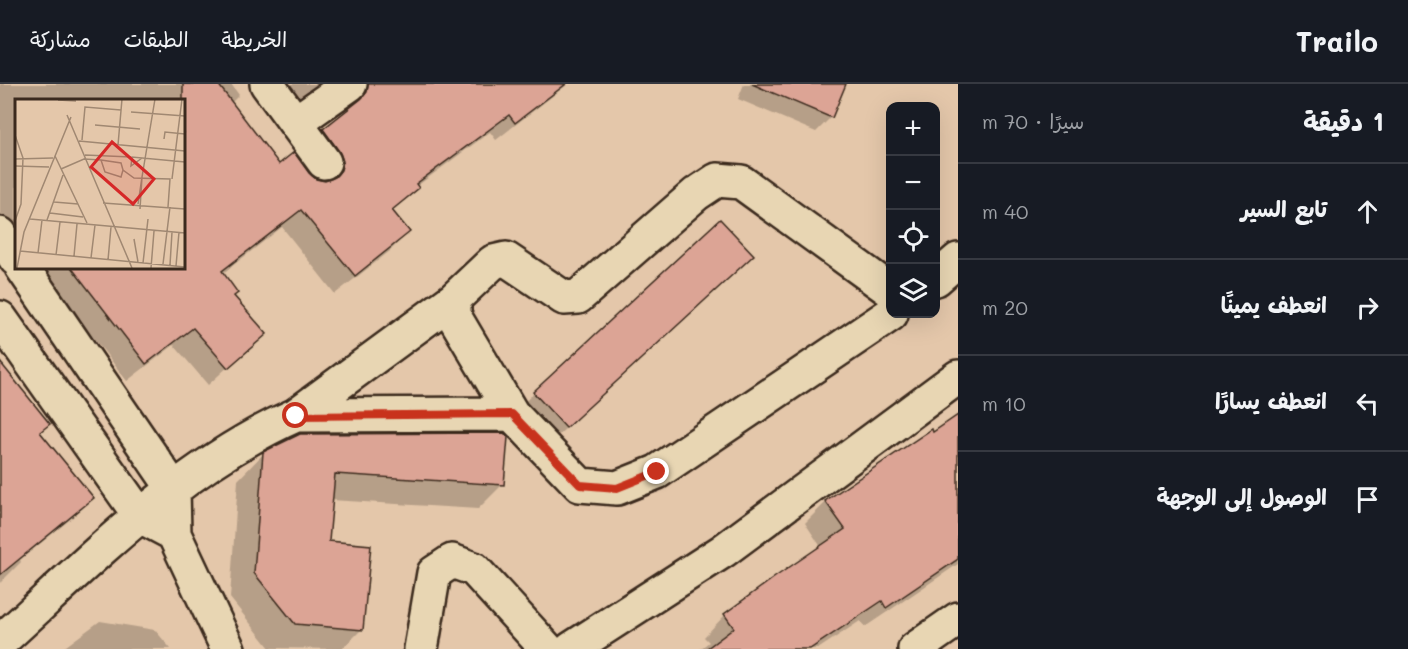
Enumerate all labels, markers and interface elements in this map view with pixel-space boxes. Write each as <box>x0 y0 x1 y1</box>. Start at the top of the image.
text: Trailo <box>1296 23 1378 59</box>
text: مشاركة <box>30 25 91 52</box>
text: الطبقات <box>124 25 189 52</box>
text: الخريطة <box>222 25 287 52</box>
inset map <box>15 99 184 268</box>
map controls <box>886 102 940 318</box>
button: + <box>886 102 940 156</box>
text: 1 دقيقة <box>1303 104 1384 138</box>
text: سيرًا · 70 m <box>982 108 1084 134</box>
button: − <box>886 156 940 210</box>
text: تابع السير <box>1241 194 1327 223</box>
icon: ahead <box>1351 195 1384 228</box>
text: 40 m <box>982 198 1028 224</box>
button: locate <box>886 210 940 264</box>
button: layers <box>886 264 940 318</box>
text: انعطف يمينًا <box>1221 290 1327 319</box>
icon: right <box>1351 291 1384 324</box>
text: 20 m <box>982 294 1028 320</box>
text: انعطف يسارًا <box>1215 386 1327 415</box>
icon: left <box>1351 387 1384 420</box>
text: 10 m <box>982 390 1026 416</box>
route start <box>282 402 308 428</box>
route end <box>643 458 669 484</box>
text: الوصول إلى الوجهة <box>1156 482 1327 511</box>
icon: arrive <box>1351 483 1384 516</box>

